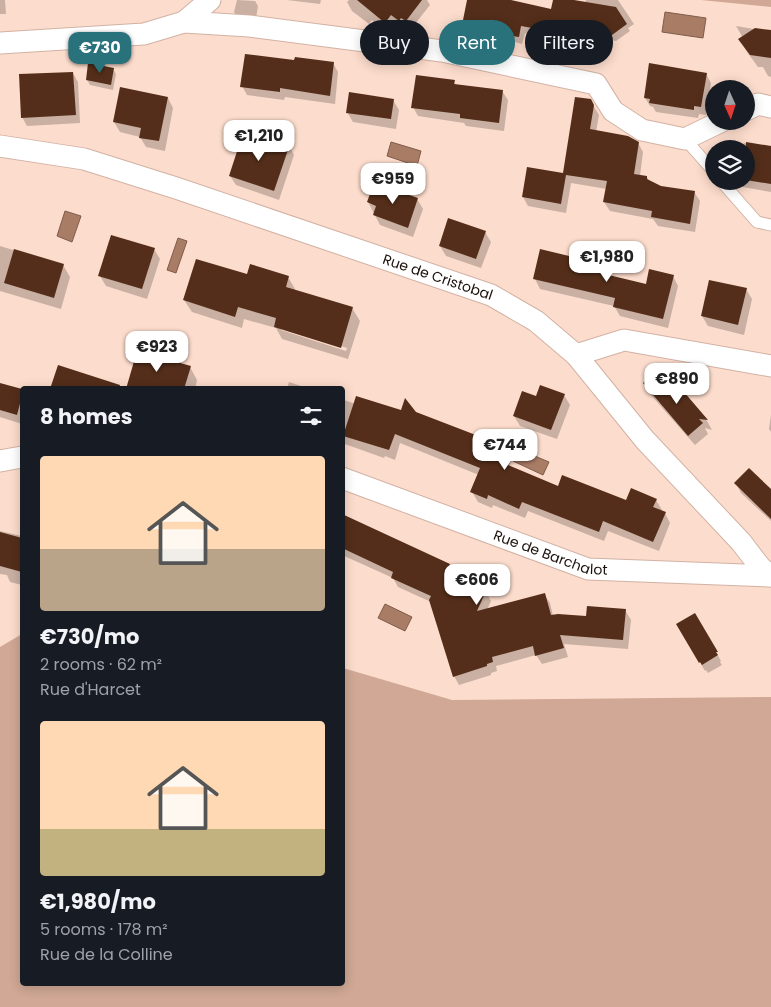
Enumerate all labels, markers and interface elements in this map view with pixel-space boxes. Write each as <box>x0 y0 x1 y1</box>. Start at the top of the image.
chip: Buy <box>360 20 429 65</box>
chip: Rent <box>439 20 515 65</box>
chip: Filters <box>525 20 613 65</box>
pin: €730 <box>70 32 130 74</box>
text: €730 <box>79 36 121 59</box>
north arrow <box>705 80 755 130</box>
map controls <box>705 80 755 190</box>
pin: €1,210 <box>218 120 300 162</box>
text: €1,210 <box>235 124 283 147</box>
button: layers <box>705 140 755 190</box>
pin: €959 <box>363 162 423 205</box>
text: €959 <box>372 167 414 190</box>
pin: €1,980 <box>566 240 648 283</box>
text: €1,980 <box>580 245 634 268</box>
street label: Rue de Cristobal <box>380 249 496 305</box>
pin: €923 <box>127 330 187 373</box>
text: €923 <box>136 335 178 358</box>
pin: €890 <box>647 362 707 405</box>
text: €890 <box>655 367 699 390</box>
text: 8 homes <box>40 402 132 431</box>
icon: filters <box>297 402 325 430</box>
pin: €744 <box>475 428 535 471</box>
text: €744 <box>484 433 526 456</box>
icon: home <box>138 488 228 578</box>
street label: Rue de Barchalot <box>491 525 608 580</box>
pin: €606 <box>447 564 507 606</box>
text: €606 <box>455 568 499 591</box>
text: €730/mo <box>40 622 139 651</box>
text: 2 rooms · 62 m² <box>40 653 162 676</box>
text: Rue d'Harcet <box>40 678 141 701</box>
icon: home <box>138 753 228 843</box>
text: €1,980/mo <box>40 887 156 916</box>
text: 5 rooms · 178 m² <box>40 918 168 941</box>
text: Rue de la Colline <box>40 943 173 966</box>

